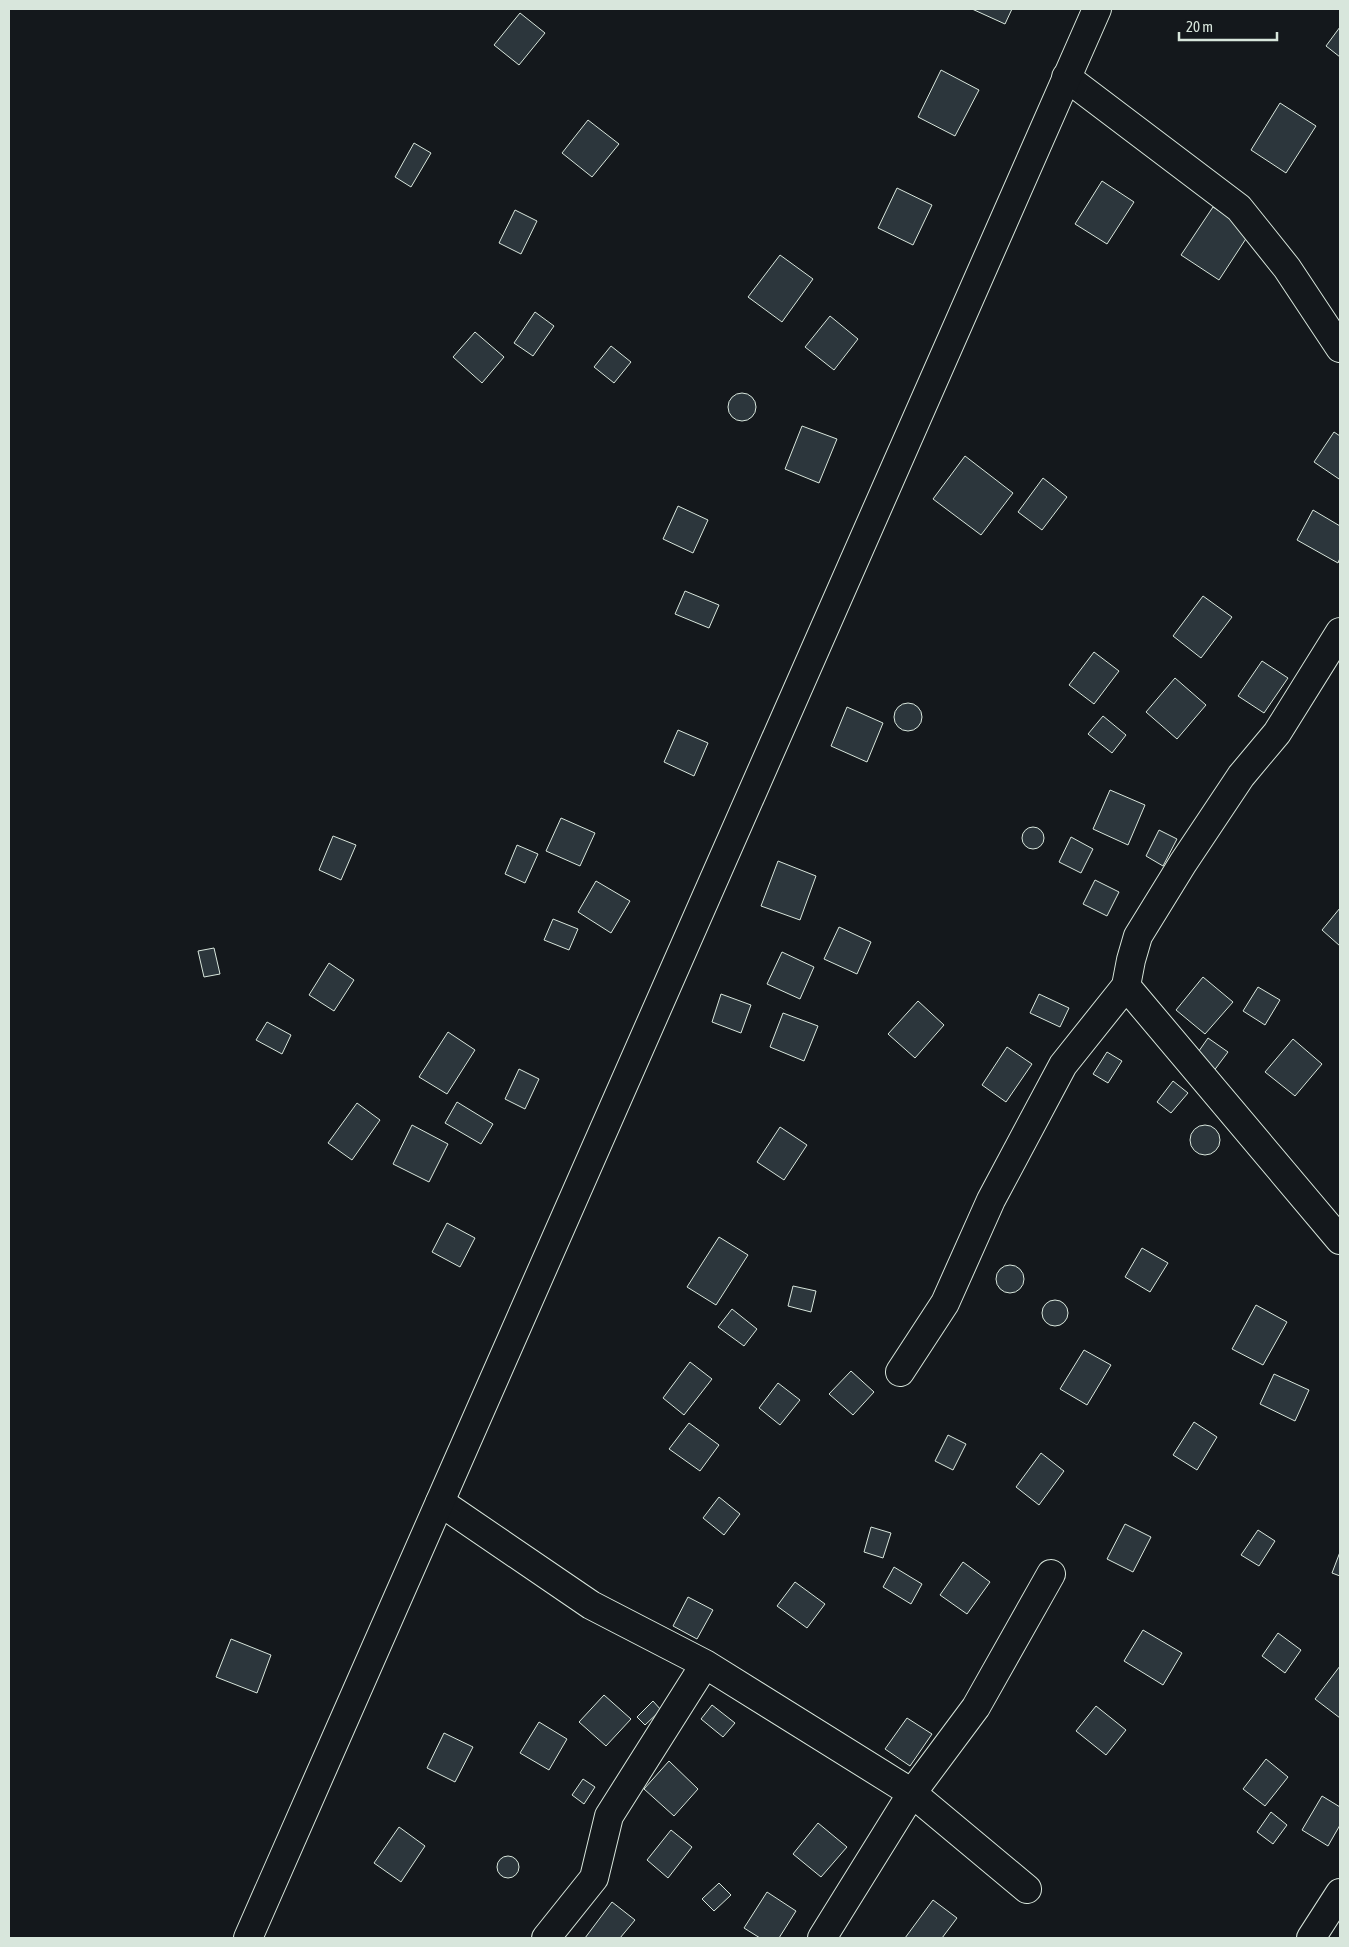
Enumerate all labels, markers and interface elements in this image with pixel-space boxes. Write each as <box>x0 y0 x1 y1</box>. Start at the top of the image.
scale bar <box>1179 10 1276 42</box>
text: 20 m <box>1186 18 1213 35</box>

